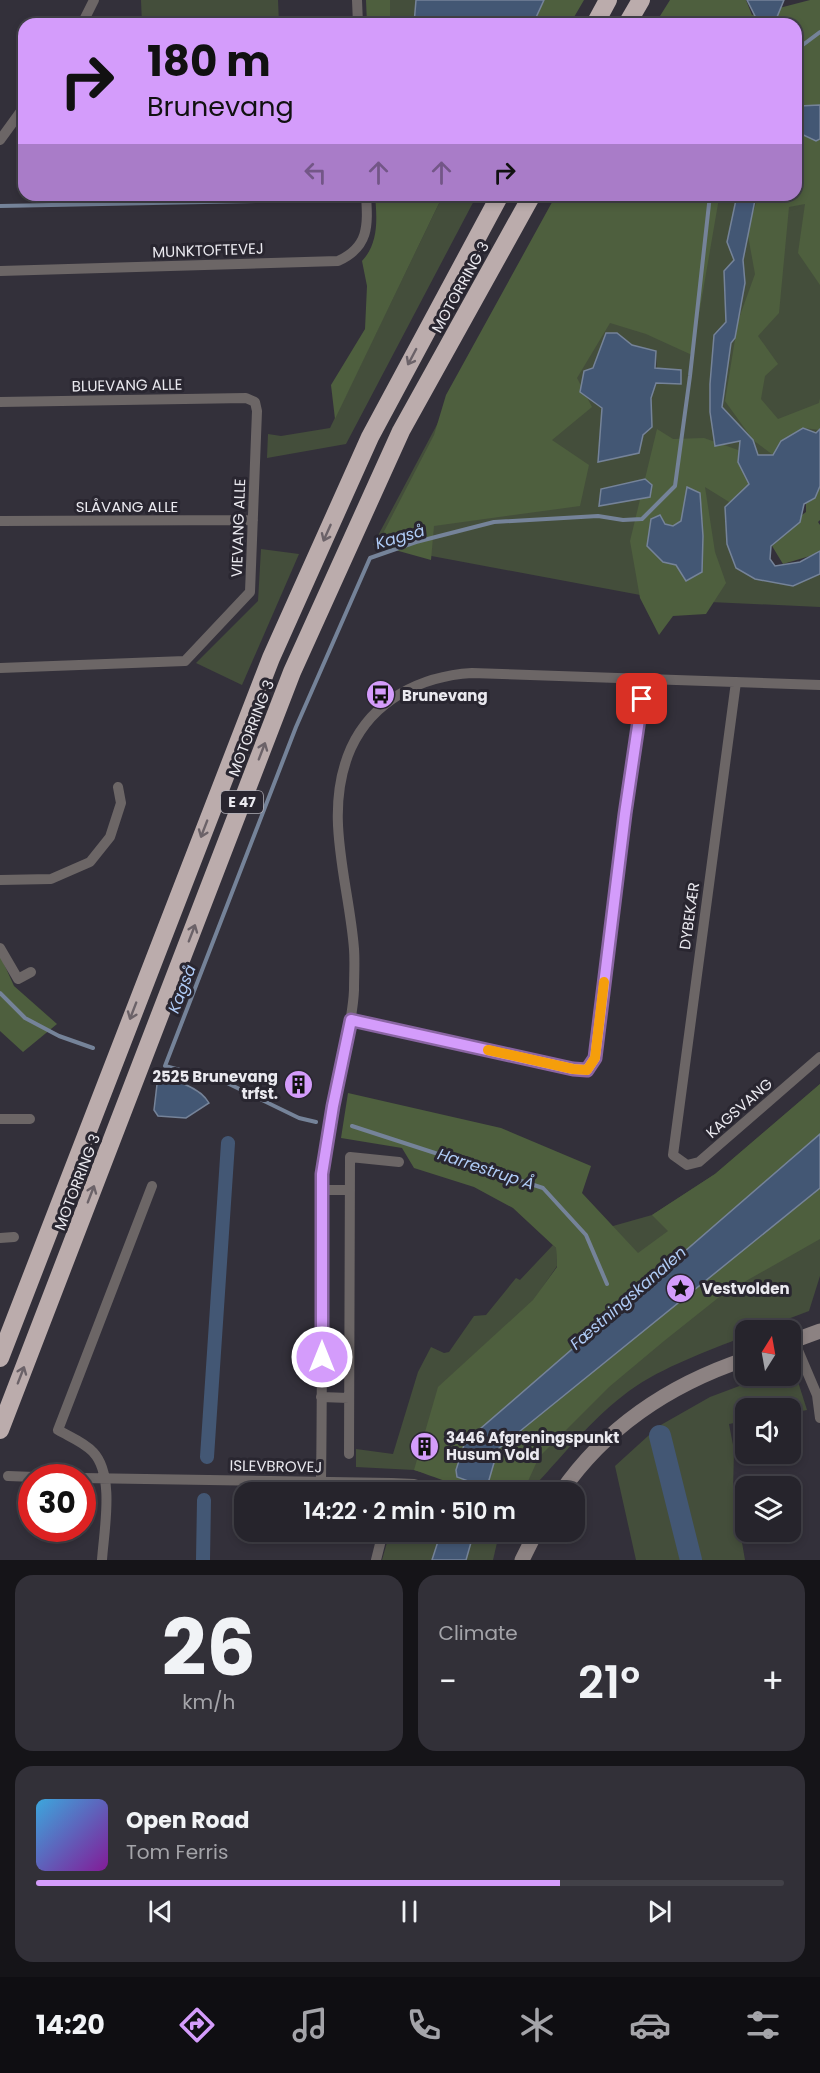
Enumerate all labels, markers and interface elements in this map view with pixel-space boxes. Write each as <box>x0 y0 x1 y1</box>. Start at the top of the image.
text: 180 m <box>147 32 271 91</box>
icon: right <box>48 42 126 120</box>
text: Brunevang <box>147 88 294 125</box>
icon: left <box>299 156 332 189</box>
icon: ahead <box>362 156 395 189</box>
icon: ahead <box>425 156 458 189</box>
icon: right <box>488 156 521 189</box>
street label: MOTORRING 3 <box>426 237 494 337</box>
street label: MUNKTOFTEVEJ <box>152 238 264 262</box>
one-way arrow <box>406 348 417 366</box>
street label: BLUEVANG ALLE <box>71 374 183 396</box>
street label: VIEVANG ALLE <box>226 478 250 578</box>
street label: SLÅVANG ALLE <box>76 496 178 517</box>
water label: Kagså <box>373 519 428 555</box>
one-way arrow <box>321 523 332 541</box>
pin <box>616 673 667 724</box>
street label: MOTORRING 3 <box>223 677 279 779</box>
bus stop icon: Brunevang <box>365 679 397 711</box>
icon: arrive <box>625 682 658 715</box>
place label: Brunevang <box>402 685 488 706</box>
one-way arrow <box>257 742 268 761</box>
road number: E 47 <box>221 791 263 813</box>
one-way arrow <box>198 819 209 838</box>
street label: DYBEKÆR <box>674 881 704 951</box>
one-way arrow <box>187 924 198 943</box>
water label: Kagså <box>162 961 202 1017</box>
one-way arrow <box>127 1001 138 1020</box>
place label: 2525 Brunevang trfst. <box>153 1066 278 1104</box>
building icon: 2525 Brunevang trfst. <box>283 1069 315 1101</box>
street label: KAGSVANG <box>701 1073 777 1143</box>
street label: MOTORRING 3 <box>49 1131 105 1233</box>
water label: Harrestrup Å <box>435 1143 537 1195</box>
one-way arrow <box>87 1185 98 1203</box>
water label: Fæstningskanalen <box>565 1241 691 1355</box>
place icon: Vestvolden <box>665 1272 697 1304</box>
place label: Vestvolden <box>702 1278 790 1299</box>
north arrow <box>735 1320 801 1386</box>
map controls <box>735 1320 801 1542</box>
position arrow <box>290 1325 354 1389</box>
one-way arrow <box>16 1367 27 1385</box>
button: sound <box>735 1398 801 1464</box>
place label: 3446 Afgreningspunkt Husum Vold <box>446 1427 619 1465</box>
building icon: 3446 Afgreningspunkt Husum Vold <box>409 1430 441 1462</box>
street label: ISLEVBROVEJ <box>229 1455 323 1477</box>
speed limit sign: 30 <box>18 1464 96 1542</box>
button: layers <box>735 1476 801 1542</box>
text: 14:22 · 2 min · 510 m <box>303 1496 516 1527</box>
text: 26 <box>162 1593 256 1702</box>
text: Climate <box>439 1619 518 1647</box>
text: 21° <box>578 1651 640 1714</box>
text: − <box>439 1658 457 1705</box>
text: + <box>761 1658 784 1705</box>
text: km/h <box>182 1688 235 1716</box>
text: Open Road <box>126 1805 250 1836</box>
text: Tom Ferris <box>126 1838 228 1866</box>
icon: previous <box>144 1895 177 1928</box>
icon: pause <box>393 1895 426 1928</box>
icon: next <box>643 1895 676 1928</box>
icon: directions <box>176 2004 218 2046</box>
icon: music <box>289 2004 331 2046</box>
icon: phone <box>403 2004 445 2046</box>
icon: climate <box>516 2004 558 2046</box>
icon: car <box>629 2004 671 2046</box>
icon: filters <box>742 2004 784 2046</box>
text: 14:20 <box>36 2006 105 2043</box>

